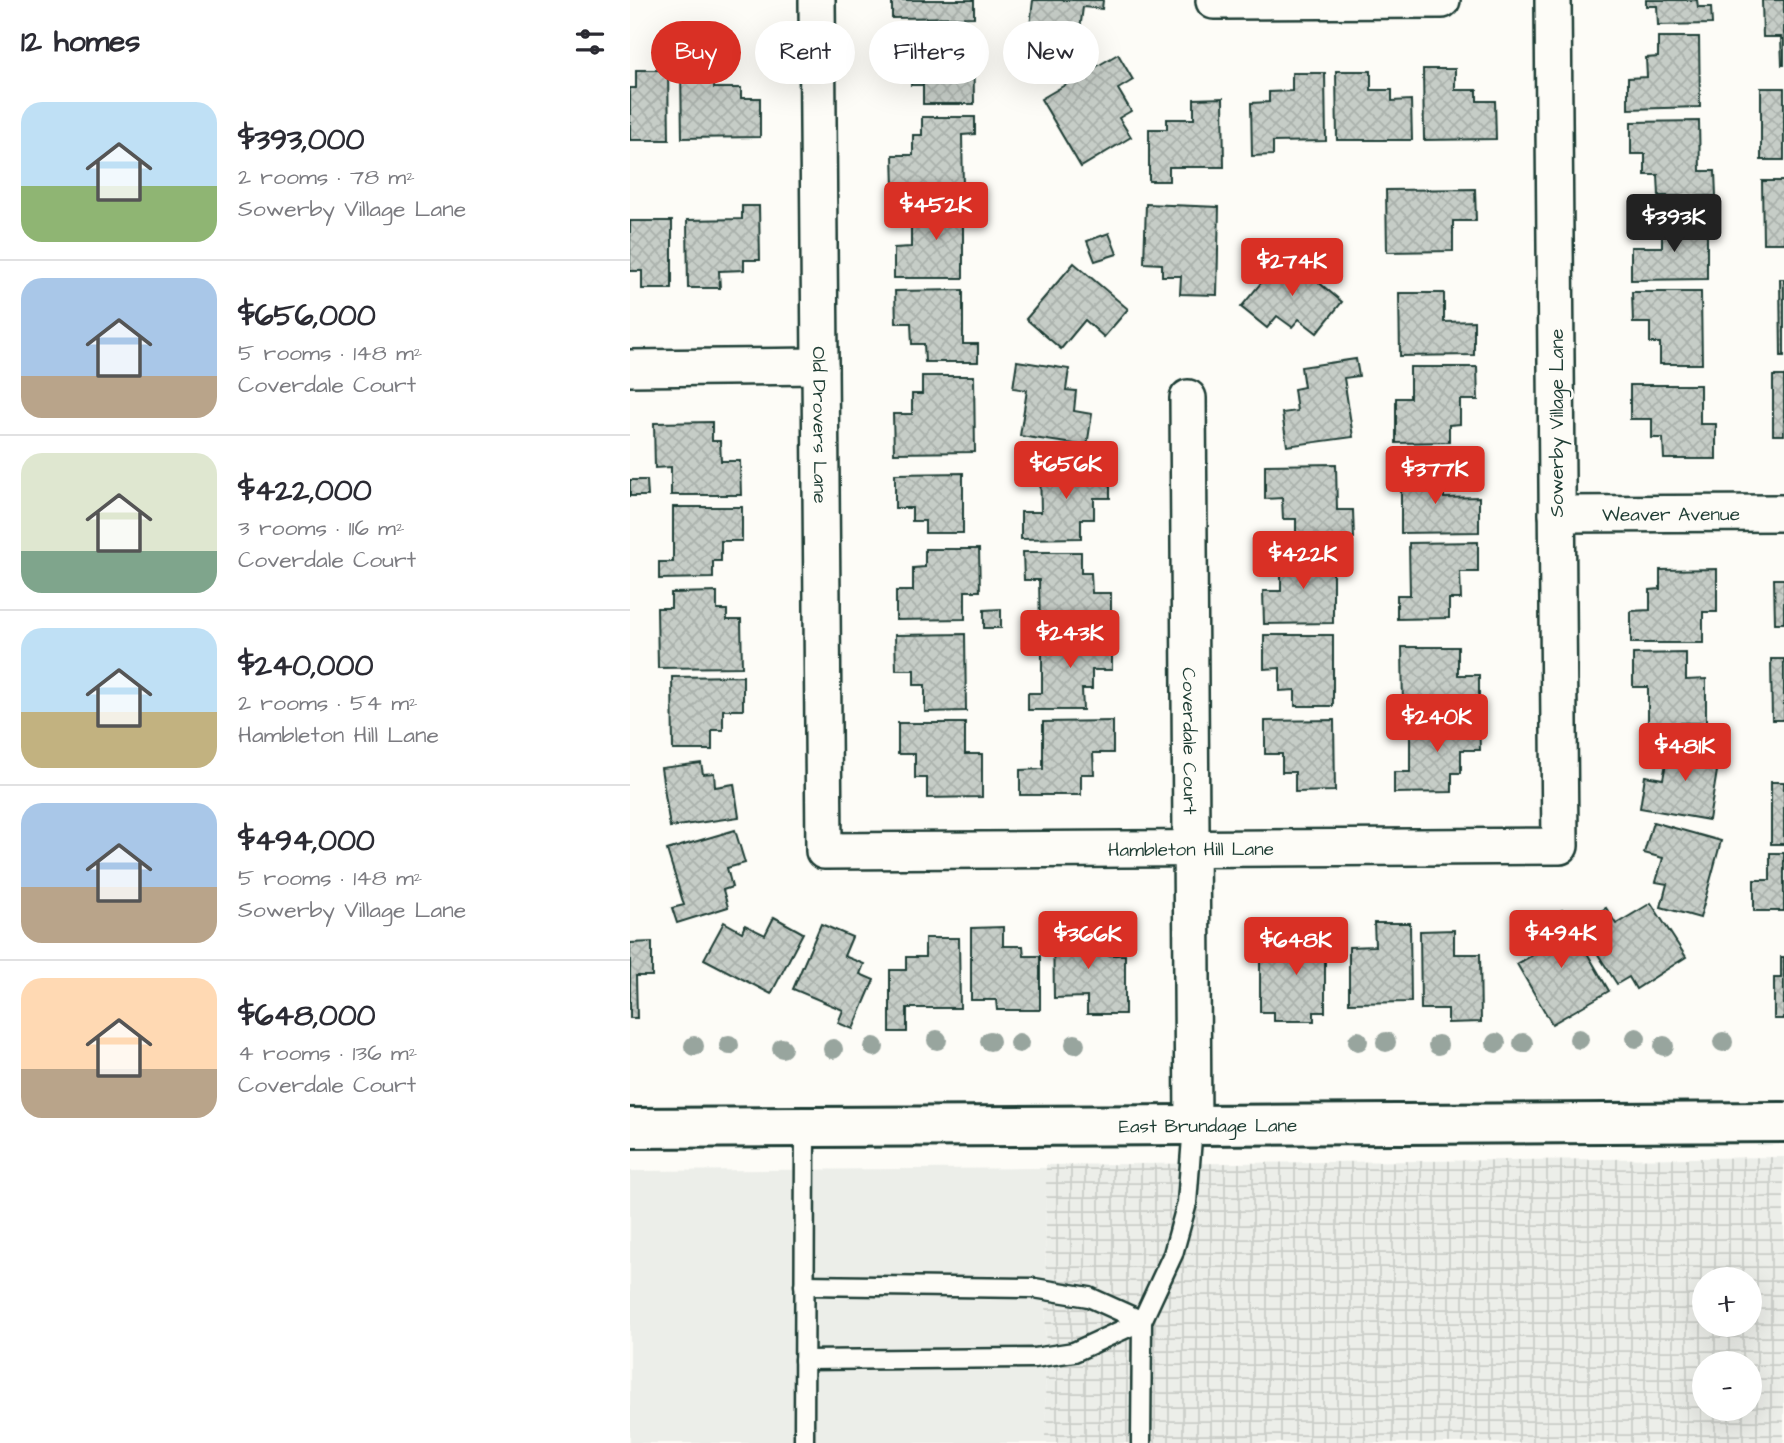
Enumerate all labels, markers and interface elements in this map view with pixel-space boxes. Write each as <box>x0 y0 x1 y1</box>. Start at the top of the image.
text: 12 homes <box>21 21 140 63</box>
chip: Buy <box>651 21 741 84</box>
chip: Rent <box>755 21 855 84</box>
chip: Filters <box>869 21 989 84</box>
chip: New <box>1003 21 1099 84</box>
icon: filters <box>571 23 609 61</box>
text: $393,000 <box>238 119 364 161</box>
icon: home <box>77 130 161 214</box>
text: 2 rooms · 78 m² <box>238 161 415 193</box>
pin: $452K <box>887 182 985 242</box>
text: $452K <box>900 189 972 221</box>
text: Sowerby Village Lane <box>238 193 466 225</box>
pin: $393K <box>1625 194 1723 254</box>
text: $393K <box>1642 201 1706 233</box>
pin: $274K <box>1243 238 1341 298</box>
text: $274K <box>1257 245 1327 277</box>
text: $656,000 <box>238 295 376 337</box>
icon: home <box>77 306 161 390</box>
street label: Sowerby Village Lane <box>1544 329 1572 517</box>
text: 5 rooms · 148 m² <box>238 337 422 369</box>
street label: Old Drovers Lane <box>805 346 833 504</box>
text: Coverdale Court <box>238 369 416 401</box>
pin: $656K <box>1017 442 1115 501</box>
pin: $377K <box>1386 447 1484 506</box>
text: $656K <box>1030 448 1102 480</box>
text: $377K <box>1402 453 1468 485</box>
text: $422,000 <box>238 470 372 512</box>
icon: home <box>77 481 161 565</box>
street label: Weaver Avenue <box>1602 501 1740 529</box>
text: 3 rooms · 116 m² <box>238 512 405 544</box>
pin: $422K <box>1254 532 1352 591</box>
text: $422K <box>1269 538 1337 570</box>
text: Coverdale Court <box>238 544 416 576</box>
pin: $243K <box>1021 610 1119 670</box>
text: $243K <box>1036 617 1104 649</box>
text: $240,000 <box>238 645 373 687</box>
icon: home <box>77 656 161 740</box>
street label: Coverdale Court <box>1175 667 1203 815</box>
text: 2 rooms · 54 m² <box>238 687 418 719</box>
pin: $240K <box>1388 694 1486 754</box>
text: $240K <box>1402 701 1472 733</box>
text: Hambleton Hill Lane <box>238 719 439 751</box>
pin: $481K <box>1636 724 1734 783</box>
text: $481K <box>1655 730 1715 762</box>
text: $494,000 <box>238 820 375 862</box>
icon: home <box>77 831 161 915</box>
street label: Hambleton Hill Lane <box>1108 836 1274 864</box>
text: 5 rooms · 148 m² <box>238 862 422 894</box>
text: Sowerby Village Lane <box>238 894 466 926</box>
pin: $494K <box>1512 911 1610 970</box>
pin: $366K <box>1039 912 1137 971</box>
text: $494K <box>1525 917 1597 949</box>
text: $366K <box>1054 918 1122 950</box>
pin: $648K <box>1247 918 1345 977</box>
text: $648K <box>1260 924 1332 956</box>
text: $648,000 <box>238 995 376 1037</box>
icon: home <box>77 1006 161 1090</box>
text: 4 rooms · 136 m² <box>238 1037 417 1069</box>
text: Coverdale Court <box>238 1069 416 1101</box>
street label: East Brundage Lane <box>1119 1113 1297 1141</box>
map controls <box>1692 1267 1762 1421</box>
button: + <box>1692 1267 1762 1337</box>
button: − <box>1692 1351 1762 1421</box>

